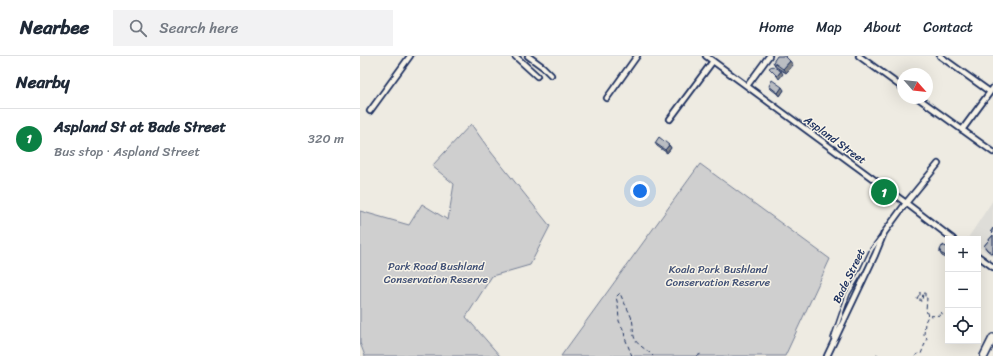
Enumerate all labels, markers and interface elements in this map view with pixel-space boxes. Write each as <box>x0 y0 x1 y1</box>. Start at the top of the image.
search box <box>113 10 393 46</box>
text: Nearbee <box>20 11 89 44</box>
text: Search here <box>159 15 238 41</box>
text: Home <box>759 15 794 40</box>
text: Map <box>816 15 842 40</box>
text: About <box>864 15 901 40</box>
text: Contact <box>923 15 973 40</box>
icon: search <box>127 17 149 39</box>
text: Nearby <box>16 67 70 97</box>
north arrow <box>897 68 933 104</box>
street label: Aspland Street <box>799 110 870 169</box>
text: Aspland St at Bade Street <box>54 114 226 140</box>
text: 1 <box>26 127 32 150</box>
text: 320 m <box>308 127 344 150</box>
text: Bus stop · Aspland Street <box>54 140 200 163</box>
pin: 1 <box>871 177 897 207</box>
your location <box>630 181 650 201</box>
map controls <box>945 236 981 344</box>
button: + <box>945 236 981 272</box>
street label: Bade Street <box>828 245 871 307</box>
park label: Park Road Bushland Conservation Reserve <box>384 257 489 289</box>
park label: Koala Park Bushland Conservation Reserve <box>666 260 771 292</box>
button: − <box>945 272 981 308</box>
button: locate <box>945 308 981 344</box>

